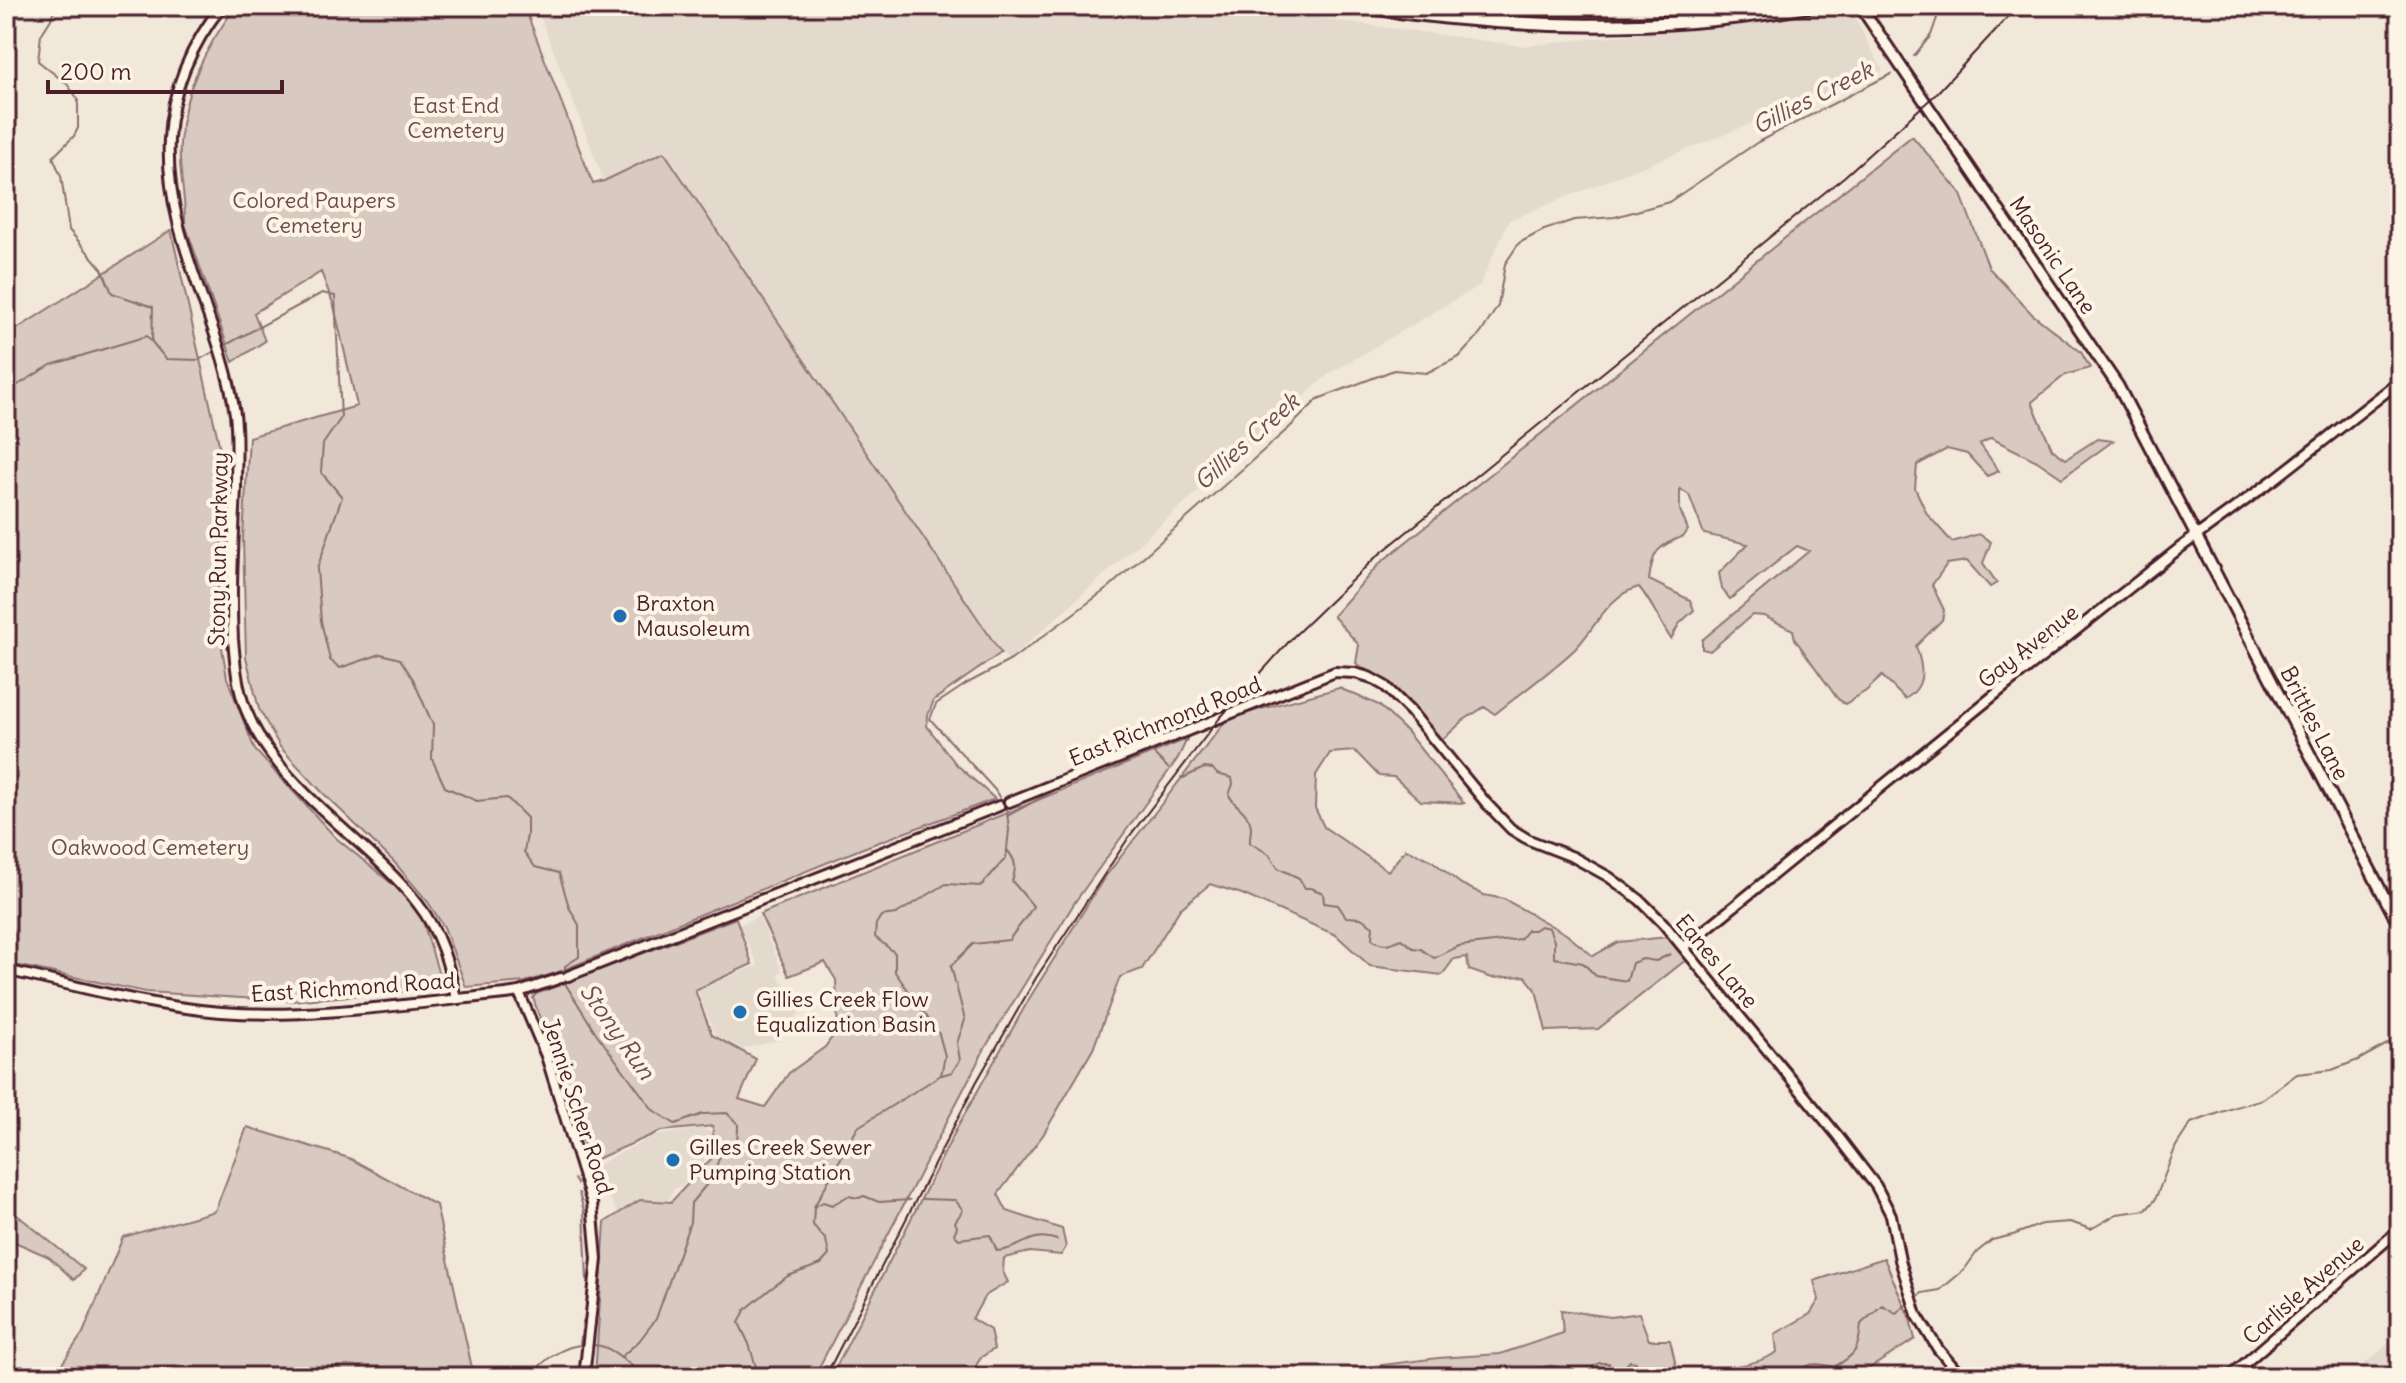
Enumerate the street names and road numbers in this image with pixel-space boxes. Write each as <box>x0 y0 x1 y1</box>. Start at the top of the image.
street label: Masonic Lane <box>2003 191 2103 319</box>
street label: Stony Run Parkway <box>202 452 234 646</box>
street label: Gay Avenue <box>1972 598 2084 694</box>
street label: Brittles Lane <box>2274 661 2356 785</box>
street label: East Richmond Road <box>1065 670 1265 772</box>
street label: Eanes Lane <box>1670 908 1764 1014</box>
street label: East Richmond Road <box>250 966 456 1008</box>
street label: Jennie Scher Road <box>536 1014 620 1198</box>
street label: Carlisle Avenue <box>2237 1230 2369 1350</box>

